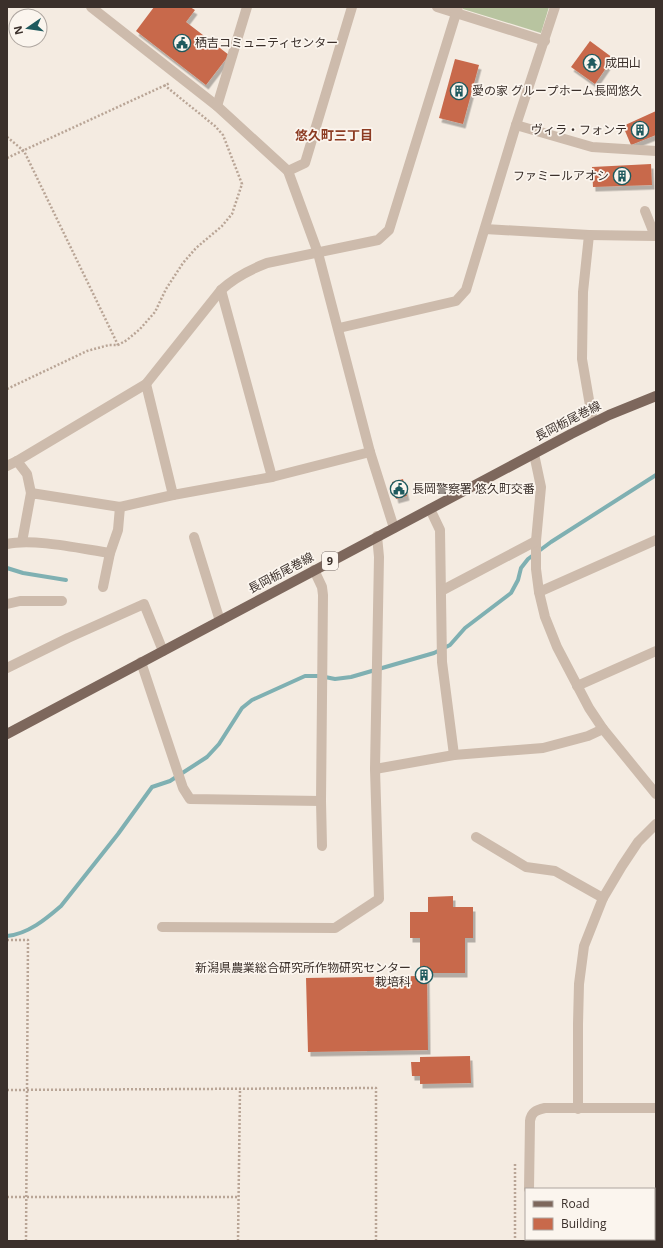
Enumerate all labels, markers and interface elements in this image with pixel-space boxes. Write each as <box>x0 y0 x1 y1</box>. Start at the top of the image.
north arrow <box>8 8 48 48</box>
text: N <box>9 24 26 36</box>
public building icon: 栖吉コミュニティセンター <box>172 33 192 53</box>
place label: 栖吉コミュニティセンター <box>195 34 338 51</box>
temple icon: 成田山 <box>582 53 602 73</box>
place label: 成田山 <box>605 54 641 71</box>
building icon: 愛の家 グループホーム長岡悠久 <box>449 81 469 101</box>
place label: 愛の家 グループホーム長岡悠久 <box>472 82 642 99</box>
building icon: ヴィラ・フォンテ <box>630 120 650 140</box>
place label: ヴィラ・フォンテ <box>531 121 627 138</box>
district label: 悠久町三丁目 <box>295 126 373 144</box>
building icon: ファミールアオシ <box>612 166 632 186</box>
place label: ファミールアオシ <box>513 167 609 184</box>
street label: 長岡栃尾巻線 <box>532 397 604 444</box>
public building icon: 長岡警察署 悠久町交番 <box>389 479 409 499</box>
place label: 長岡警察署 悠久町交番 <box>412 480 535 497</box>
street label: 長岡栃尾巻線 <box>245 548 317 597</box>
road number: 9 <box>322 552 338 570</box>
place label: 新潟県農業総合研究所作物研究センター 栽培科 <box>195 959 411 990</box>
building icon: 新潟県農業総合研究所作物研究センター 栽培科 <box>414 965 434 985</box>
legend <box>525 1188 655 1240</box>
text: Road <box>561 1195 590 1212</box>
text: Building <box>561 1215 607 1232</box>

